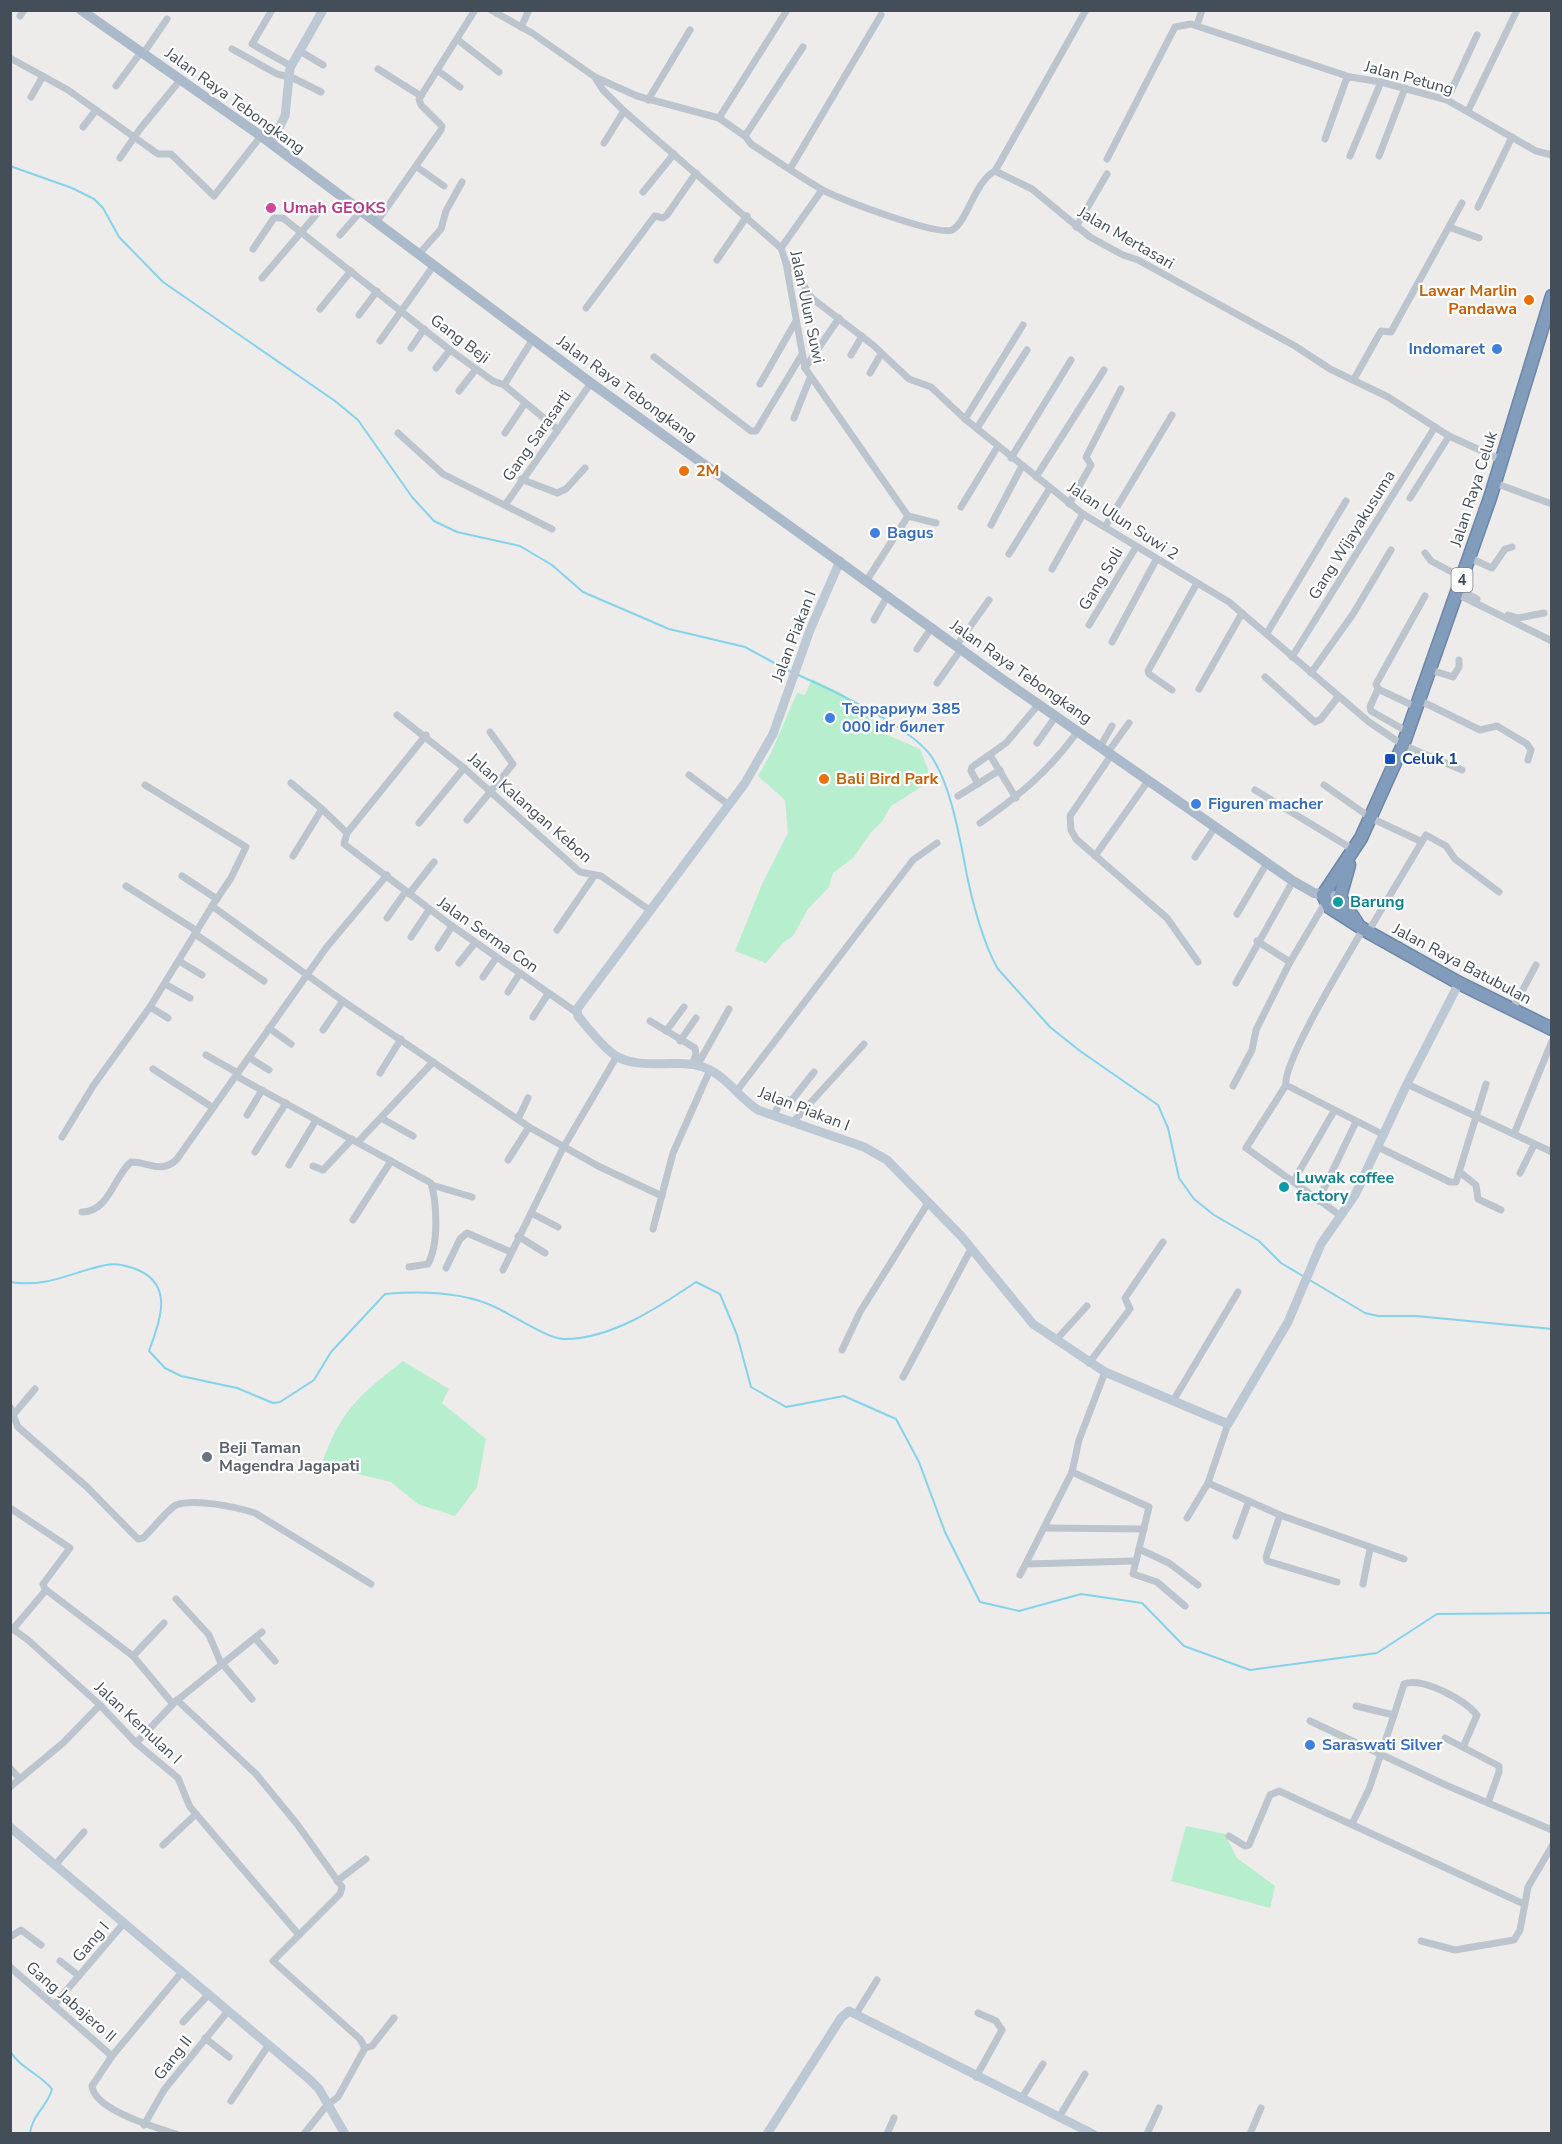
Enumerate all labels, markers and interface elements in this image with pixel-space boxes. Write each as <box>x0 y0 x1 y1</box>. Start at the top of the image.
street label: Jalan Raya Tebongkang <box>160 42 310 159</box>
street label: Jalan Petung <box>1361 55 1456 100</box>
place label: Umah GEOKS <box>283 197 386 219</box>
marker: Umah GEOKS <box>264 201 278 215</box>
street label: Jalan Mertasari <box>1073 201 1178 275</box>
street label: Jalan Ulun Suwi <box>784 248 830 365</box>
place label: Lawar Marlin Pandawa <box>1419 280 1517 320</box>
marker: Lawar Marlin Pandawa <box>1522 293 1536 307</box>
street label: Gang Beji <box>426 309 494 369</box>
street label: Jalan Raya Tebongkang <box>552 330 702 447</box>
place label: Indomaret <box>1409 338 1486 360</box>
marker: Indomaret <box>1490 342 1504 356</box>
street label: Gang Sarasarti <box>497 386 577 486</box>
street label: Jalan Raya Celuk <box>1445 427 1503 551</box>
place label: 2M <box>696 460 720 482</box>
marker: 2M <box>677 464 691 478</box>
street label: Gang Wijayakusuma <box>1303 466 1401 604</box>
street label: Jalan Ulun Suwi 2 <box>1062 476 1183 565</box>
place label: Bagus <box>887 522 934 544</box>
marker: Bagus <box>868 526 882 540</box>
street label: Gang Soli <box>1074 543 1128 615</box>
road number: 4 <box>1452 568 1472 592</box>
street label: Jalan Piakan I <box>766 587 821 686</box>
street label: Jalan Raya Tebongkang <box>945 614 1096 729</box>
place label: Террариум 385 000 idr билет <box>842 698 960 738</box>
marker: Террариум 385 000 idr билет <box>823 711 837 725</box>
street label: Jalan Kalangan Kebon <box>463 747 597 868</box>
place label: Celuk 1 <box>1402 748 1458 770</box>
marker: Celuk 1 <box>1383 752 1397 766</box>
place label: Bali Bird Park <box>836 768 939 790</box>
marker: Bali Bird Park <box>817 772 831 786</box>
place label: Figuren macher <box>1208 793 1324 815</box>
marker: Figuren macher <box>1189 797 1203 811</box>
street label: Jalan Serma Con <box>432 891 543 978</box>
place label: Barung <box>1350 891 1404 913</box>
marker: Barung <box>1331 895 1345 909</box>
street label: Jalan Raya Batubulan <box>1388 918 1535 1010</box>
street label: Jalan Piakan I <box>754 1081 853 1136</box>
place label: Luwak coffee factory <box>1296 1167 1395 1207</box>
marker: Luwak coffee factory <box>1277 1180 1291 1194</box>
place label: Beji Taman Magendra Jagapati <box>219 1437 360 1477</box>
marker: Beji Taman Magendra Jagapati <box>200 1450 214 1464</box>
street label: Jalan Kemulan I <box>89 1676 186 1769</box>
place label: Saraswati Silver <box>1322 1734 1443 1756</box>
marker: Saraswati Silver <box>1303 1738 1317 1752</box>
street label: Gang I <box>68 1917 114 1967</box>
street label: Gang Jabajero II <box>21 1957 121 2047</box>
street label: Gang II <box>149 2031 197 2085</box>

